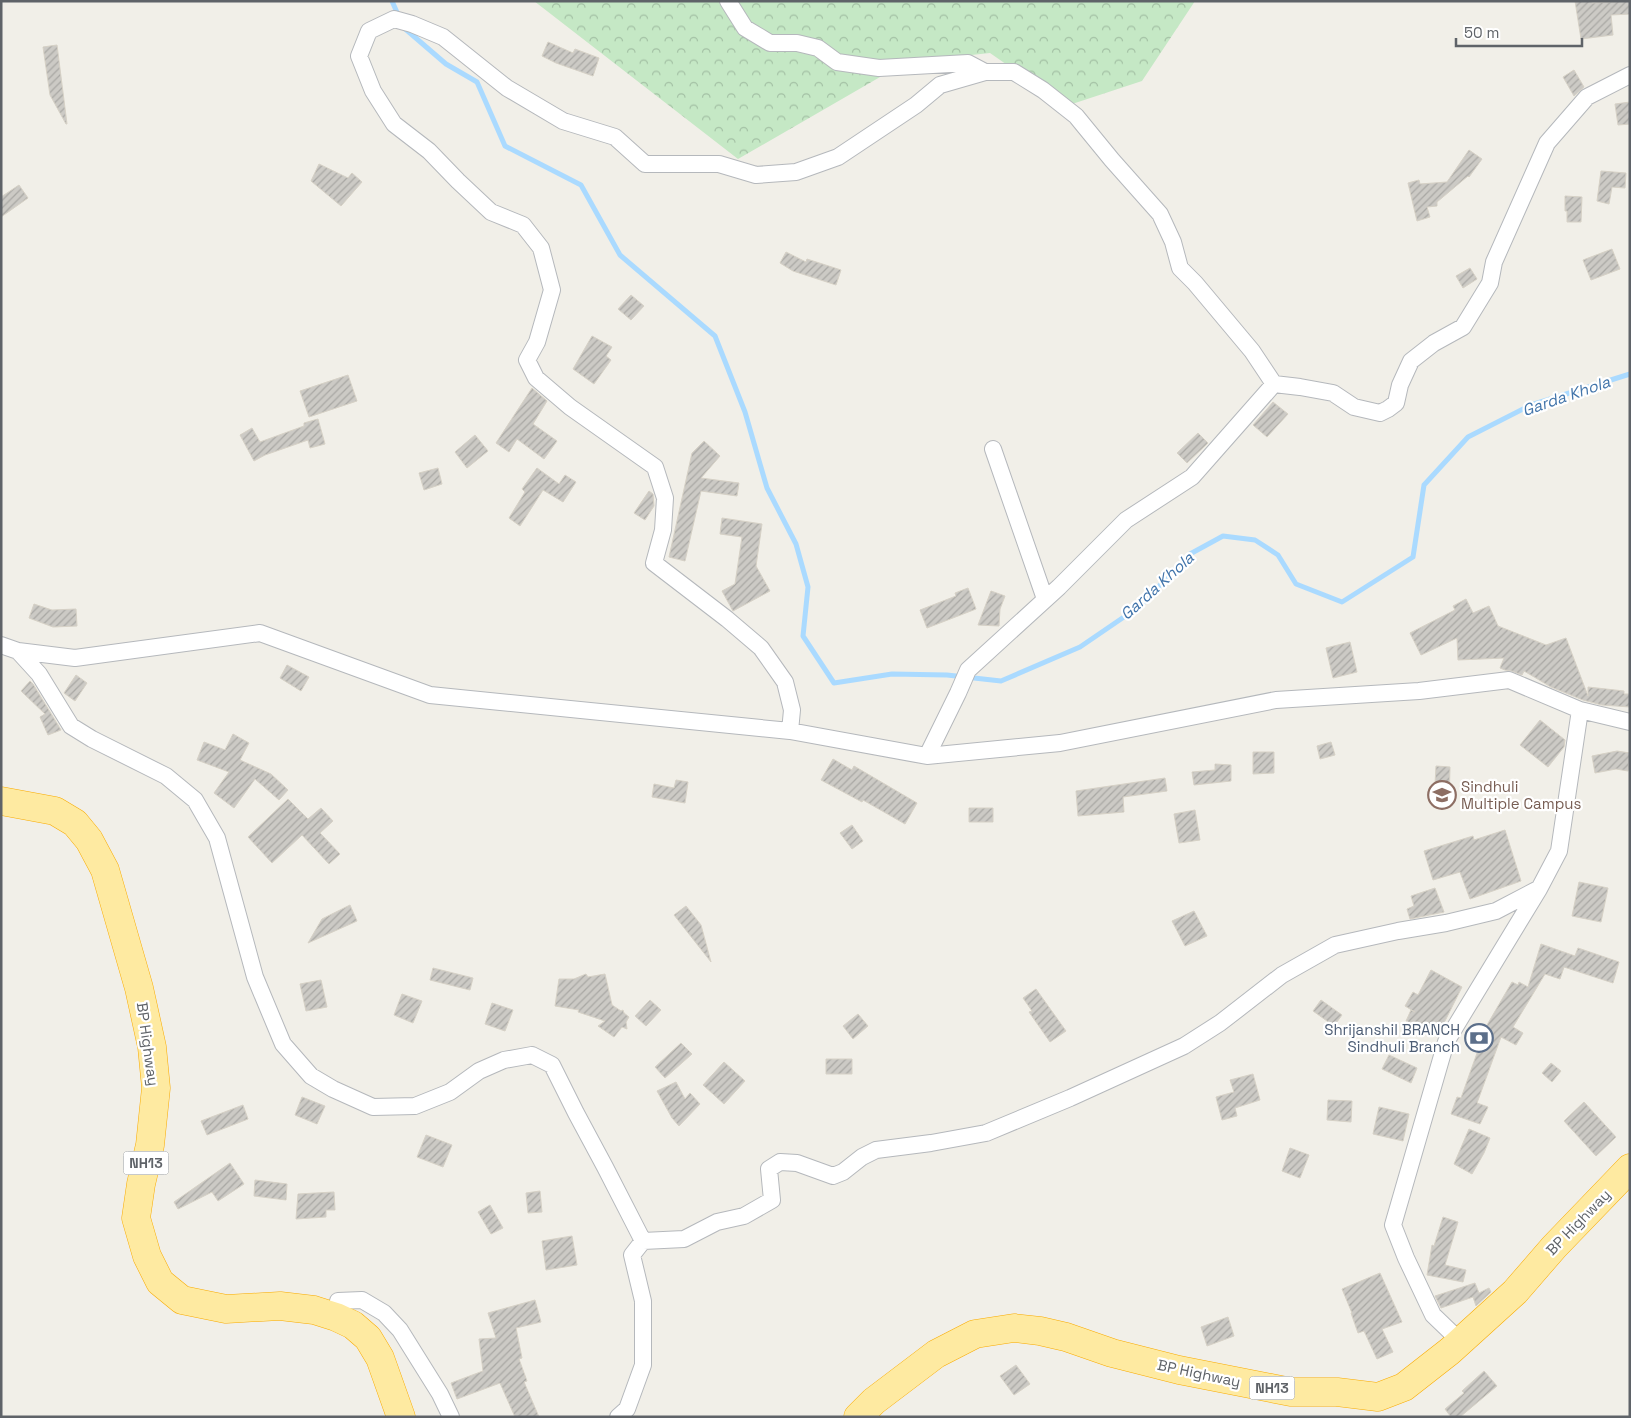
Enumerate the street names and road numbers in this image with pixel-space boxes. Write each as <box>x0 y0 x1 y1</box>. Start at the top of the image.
street label: BP Highway <box>133 1001 163 1087</box>
road number: NH13 <box>124 1152 168 1174</box>
street label: BP Highway <box>1542 1185 1614 1259</box>
street label: BP Highway <box>1156 1355 1242 1391</box>
road number: NH13 <box>1250 1376 1294 1400</box>

